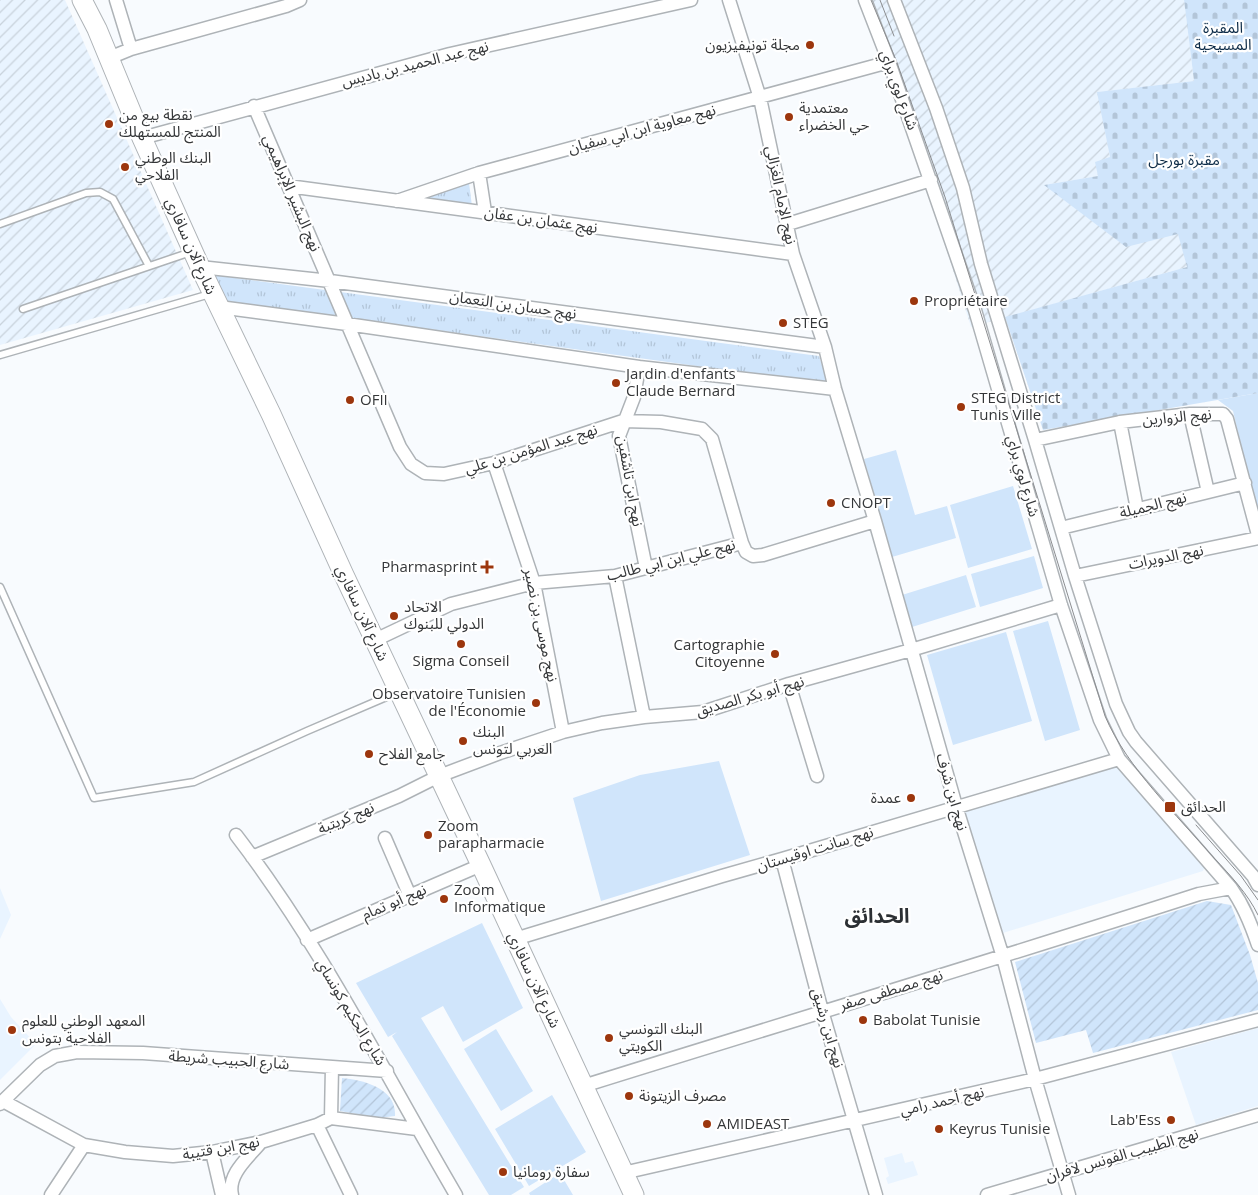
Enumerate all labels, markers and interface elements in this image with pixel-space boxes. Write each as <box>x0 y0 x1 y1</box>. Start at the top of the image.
park label: المقبرة المسيحية <box>1195 17 1251 54</box>
place label: مجلة تونيفيزيون <box>705 34 800 54</box>
street label: نهج عبد الحميد بن باديس <box>339 35 491 94</box>
marker: مجلة تونيفيزيون <box>804 39 816 51</box>
street label: شارع لوي براي <box>873 47 924 134</box>
place label: معتمدية حي الخضراء <box>799 97 869 136</box>
street label: نهج معاوية ابن ابي سفيان <box>566 99 719 160</box>
place label: نقطة بيع من المنتج للمستهلك <box>119 104 221 144</box>
marker: معتمدية حي الخضراء <box>783 111 795 123</box>
marker: نقطة بيع من المنتج للمستهلك <box>103 118 115 130</box>
street label: نهج البشير الإبراهيمي <box>256 131 327 255</box>
street label: نهج الإمام الغزالي <box>759 144 802 247</box>
place label: البنك الوطني الفلاحي <box>135 147 211 186</box>
park label: مقبرة بورجل <box>1148 149 1220 169</box>
marker: البنك الوطني الفلاحي <box>119 161 131 173</box>
street label: شارع آلان سافاري <box>159 194 222 298</box>
street label: نهج عثمان بن عفان <box>483 201 599 240</box>
street label: نهج حسان بن النعمان <box>448 285 578 326</box>
place label: Propriétaire <box>924 290 1008 310</box>
marker: Propriétaire <box>908 295 920 307</box>
place label: STEG <box>793 312 829 332</box>
marker: STEG <box>777 317 789 329</box>
place label: Jardin d'enfants Claude Bernard <box>624 363 736 400</box>
marker: Jardin d'enfants Claude Bernard <box>610 377 622 389</box>
place label: STEG District Tunis Ville <box>971 387 1060 424</box>
place label: OFII <box>360 389 388 409</box>
marker: OFII <box>344 394 356 406</box>
marker: STEG District Tunis Ville <box>955 401 967 413</box>
street label: نهج الزوارين <box>1141 403 1213 432</box>
street label: نهج عبد المؤمن بن علي <box>462 418 600 481</box>
street label: شارع لوي براي <box>1000 433 1045 520</box>
street label: نهج ابن تاشفين <box>610 434 649 529</box>
street label: نهج الجميلة <box>1117 486 1189 525</box>
place label: CNOPT <box>841 492 891 512</box>
marker: CNOPT <box>825 497 837 509</box>
street label: نهج علي ابن ابي طالب <box>604 533 738 588</box>
street label: نهج الدويرات <box>1127 539 1206 576</box>
place label: Pharmasprint <box>381 556 477 576</box>
street label: شارع آلان سافاري <box>329 561 394 665</box>
marker: Pharmasprint <box>481 561 493 573</box>
street label: نهج موسى بن نصير <box>517 565 564 684</box>
place label: الاتحاد الدولي للبنوك <box>404 596 484 635</box>
marker: الاتحاد الدولي للبنوك <box>388 610 400 622</box>
place label: Cartographie Citoyenne <box>674 634 765 671</box>
marker: Sigma Conseil <box>455 638 467 650</box>
marker: Cartographie Citoyenne <box>769 648 781 660</box>
place label: Sigma Conseil <box>412 650 510 670</box>
street label: نهج أبو بكر الصديق <box>693 670 807 723</box>
place label: Observatoire Tunisien de l'Économie <box>372 683 526 720</box>
marker: Observatoire Tunisien de l'Économie <box>530 697 542 709</box>
place label: البنك العربي لتونس <box>473 721 552 760</box>
marker: البنك العربي لتونس <box>457 735 469 747</box>
place label: جامع الفلاح <box>379 743 446 766</box>
marker: جامع الفلاح <box>363 748 375 760</box>
street label: نهج ابن شرف <box>929 751 974 834</box>
place label: عمدة <box>871 787 901 807</box>
marker: عمدة <box>905 792 917 804</box>
street label: نهج كريتبة <box>314 796 378 841</box>
place label: الحدائق <box>1181 796 1226 817</box>
marker: الحدائق <box>1163 800 1177 814</box>
place label: Zoom parapharmacie <box>438 815 544 852</box>
street label: نهج سانت اوقيستان <box>754 821 877 878</box>
marker: Zoom parapharmacie <box>422 829 434 841</box>
street label: نهج أبو تمام <box>358 878 430 926</box>
place label: Zoom Informatique <box>454 879 546 916</box>
marker: Zoom Informatique <box>438 893 450 905</box>
district label: الحدائق <box>845 902 909 929</box>
street label: شارع آلان سافاري <box>501 928 566 1032</box>
street label: شارع الحكيم كونساي <box>309 954 392 1070</box>
street label: نهج مصطفى صفر <box>836 964 946 1017</box>
street label: نهج ابن رشيق <box>805 985 850 1071</box>
place label: Babolat Tunisie <box>873 1009 980 1029</box>
place label: المعهد الوطني للعلوم الفلاحية بتونس <box>22 1010 145 1047</box>
marker: Babolat Tunisie <box>857 1014 869 1026</box>
place label: البنك التونسي الكويتي <box>619 1018 702 1057</box>
marker: المعهد الوطني للعلوم الفلاحية بتونس <box>6 1024 18 1036</box>
marker: البنك التونسي الكويتي <box>603 1032 615 1044</box>
street label: شارع الحبيب شريطة <box>168 1045 290 1076</box>
street label: نهج أحمد رامي <box>898 1081 986 1122</box>
place label: مصرف الزيتونة <box>639 1085 727 1105</box>
marker: مصرف الزيتونة <box>623 1090 635 1102</box>
place label: Lab'Ess <box>1110 1109 1161 1129</box>
place label: AMIDEAST <box>717 1113 790 1133</box>
marker: Lab'Ess <box>1165 1114 1177 1126</box>
marker: AMIDEAST <box>701 1118 713 1130</box>
place label: Keyrus Tunisie <box>949 1118 1050 1138</box>
marker: Keyrus Tunisie <box>933 1123 945 1135</box>
street label: نهج الطبيب الفونس لافران <box>1043 1123 1201 1188</box>
street label: نهج ابن قتيبة <box>181 1130 262 1167</box>
place label: سفارة رومانيا <box>513 1161 590 1181</box>
marker: سفارة رومانيا <box>497 1166 509 1178</box>

